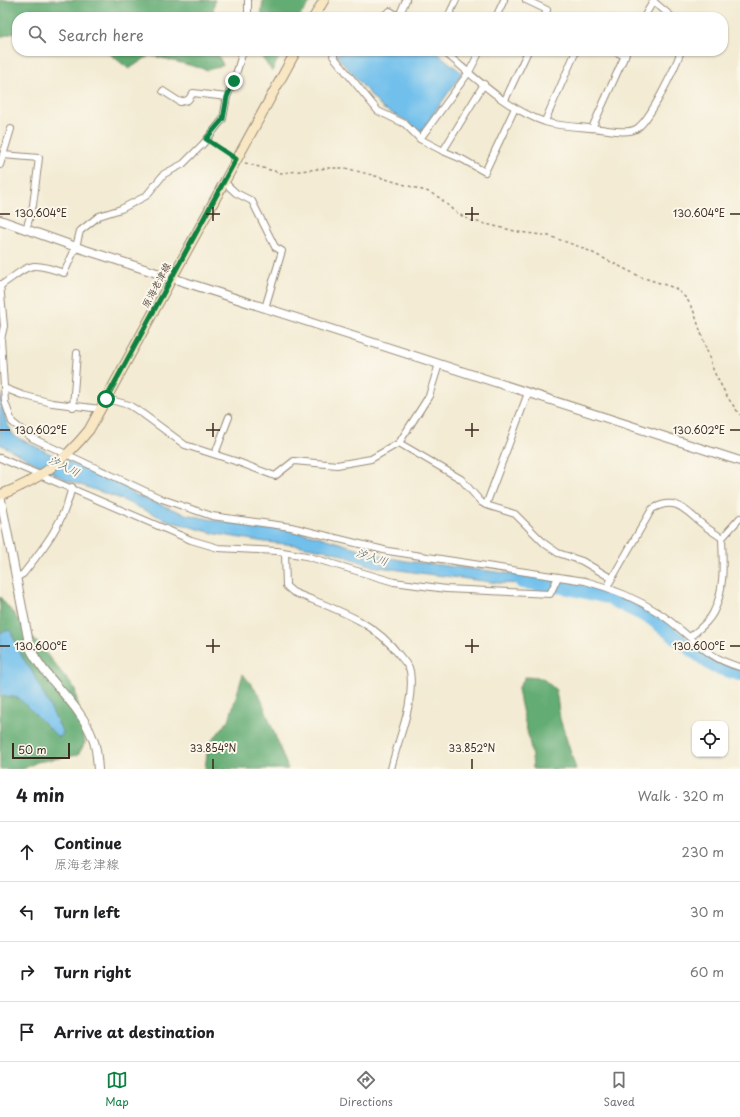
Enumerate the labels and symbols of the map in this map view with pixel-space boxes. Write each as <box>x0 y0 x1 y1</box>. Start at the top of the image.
route end <box>225 72 243 90</box>
text: 130.604°E <box>15 205 67 220</box>
text: 130.604°E <box>673 205 725 220</box>
street label: 原海老津線 <box>137 259 174 310</box>
route start <box>97 390 115 408</box>
text: 130.602°E <box>15 422 67 437</box>
text: 130.602°E <box>673 422 725 437</box>
water label: 汐入川 <box>46 451 83 480</box>
water label: 汐入川 <box>354 543 390 570</box>
text: 130.600°E <box>15 638 67 653</box>
text: 130.600°E <box>673 638 725 653</box>
text: 33.854°N <box>190 740 236 755</box>
text: 33.852°N <box>449 740 496 755</box>
scale bar <box>12 741 70 760</box>

